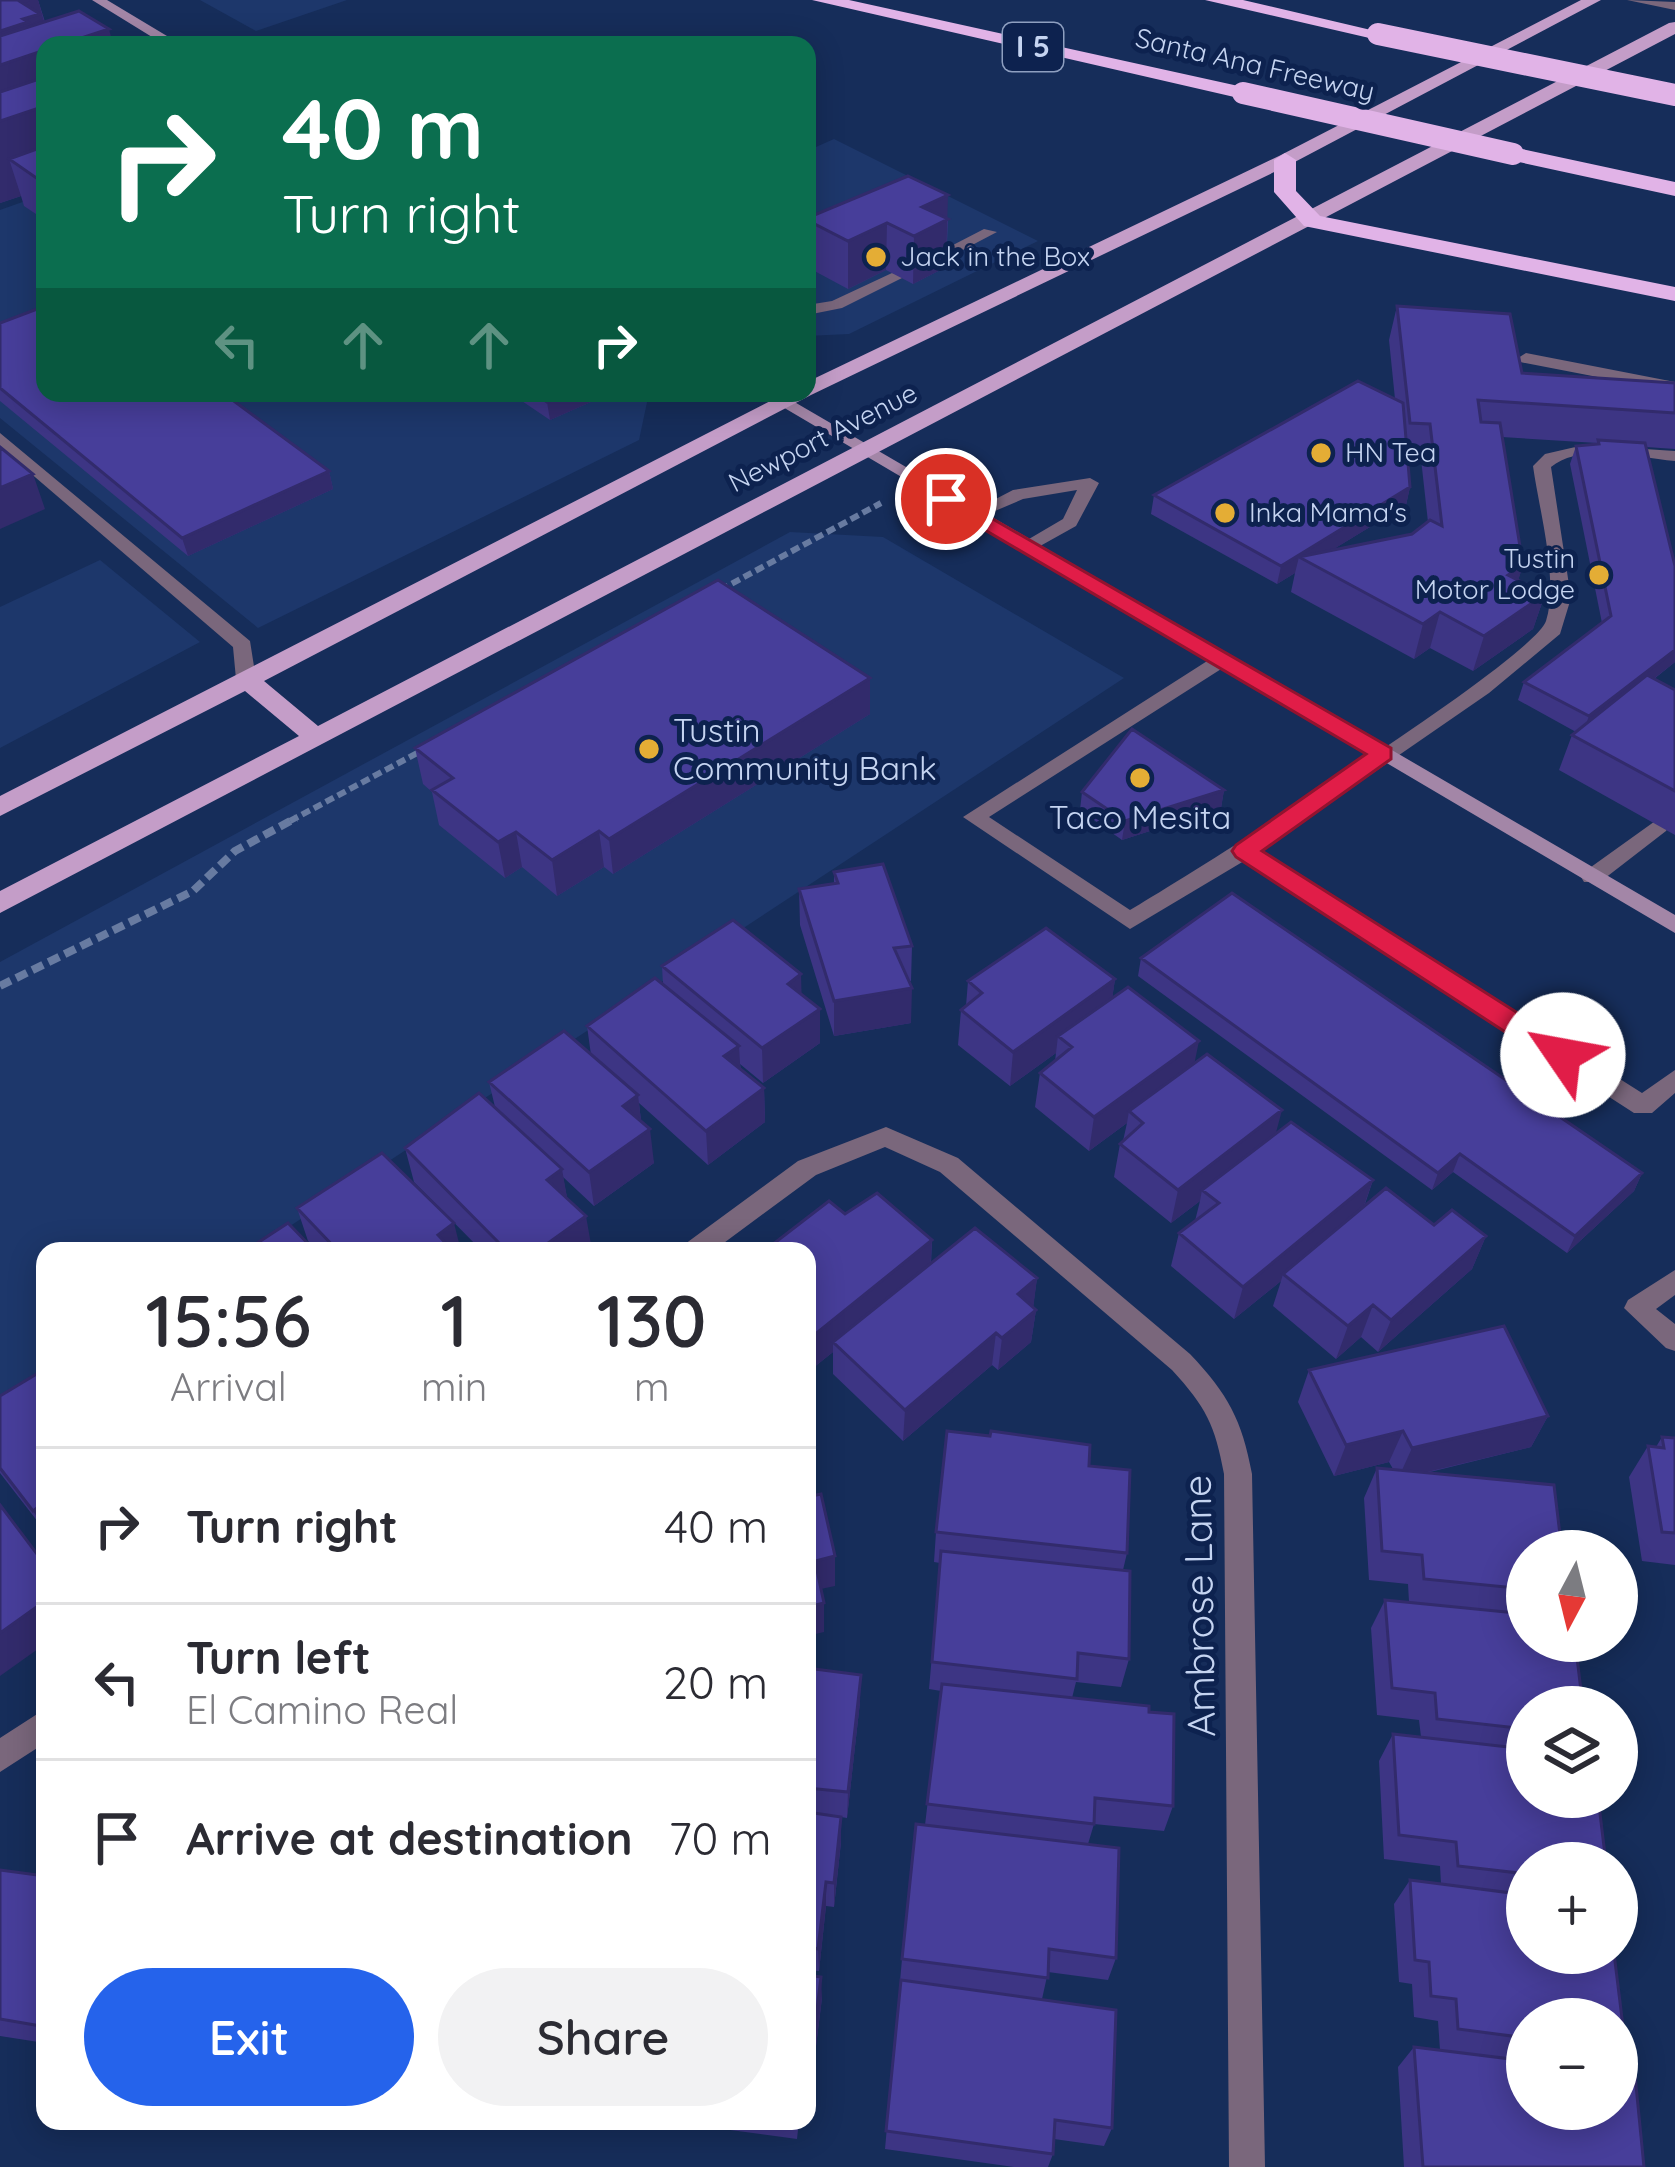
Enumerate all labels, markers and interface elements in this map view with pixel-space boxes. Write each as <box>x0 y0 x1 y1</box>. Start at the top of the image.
street label: Santa Ana Freeway <box>1132 20 1378 108</box>
road number: I 5 <box>1003 23 1063 71</box>
text: 40 m <box>282 75 484 180</box>
icon: right <box>84 84 240 240</box>
text: Turn right <box>282 179 521 247</box>
place label: Jack in the Box <box>900 239 1090 273</box>
marker: Jack in the Box <box>863 244 889 270</box>
icon: left <box>204 312 270 378</box>
icon: ahead <box>330 312 396 378</box>
icon: ahead <box>456 312 522 378</box>
icon: right <box>582 312 648 378</box>
street label: Newport Avenue <box>723 375 923 499</box>
place label: HN Tea <box>1345 435 1436 469</box>
marker: HN Tea <box>1308 440 1334 466</box>
pin <box>895 448 997 550</box>
icon: arrive <box>913 466 979 532</box>
place label: Inka Mama's <box>1249 495 1407 529</box>
marker: Inka Mama's <box>1212 500 1238 526</box>
place label: Tustin Motor Lodge <box>1415 541 1575 606</box>
marker: Tustin Motor Lodge <box>1586 562 1612 588</box>
place label: Tustin Community Bank <box>673 709 937 788</box>
marker: Tustin Community Bank <box>636 736 662 762</box>
marker: Taco Mesita <box>1127 765 1153 791</box>
place label: Taco Mesita <box>1049 796 1231 837</box>
position arrow <box>1500 992 1626 1118</box>
text: 15:56 <box>145 1275 312 1365</box>
text: 1 <box>440 1275 468 1365</box>
text: 130 <box>597 1275 707 1365</box>
text: Arrival <box>170 1362 287 1411</box>
text: min <box>421 1362 487 1411</box>
text: m <box>634 1362 670 1411</box>
street label: Ambrose Lane <box>1172 1475 1225 1737</box>
icon: right <box>84 1493 150 1559</box>
text: Turn right <box>186 1498 398 1554</box>
text: 40 m <box>664 1498 768 1554</box>
north arrow <box>1506 1530 1638 1662</box>
map controls <box>1506 1530 1638 2130</box>
text: Turn left <box>186 1629 371 1685</box>
icon: left <box>84 1649 150 1715</box>
text: 20 m <box>663 1654 768 1710</box>
text: El Camino Real <box>186 1685 458 1734</box>
button: layers <box>1506 1686 1638 1818</box>
icon: arrive <box>84 1805 150 1871</box>
text: Arrive at destination <box>186 1810 632 1866</box>
text: 70 m <box>668 1810 772 1866</box>
button: + <box>1506 1842 1638 1974</box>
button: Exit <box>84 1968 414 2106</box>
button: Share <box>438 1968 768 2106</box>
button: − <box>1506 1998 1638 2130</box>

